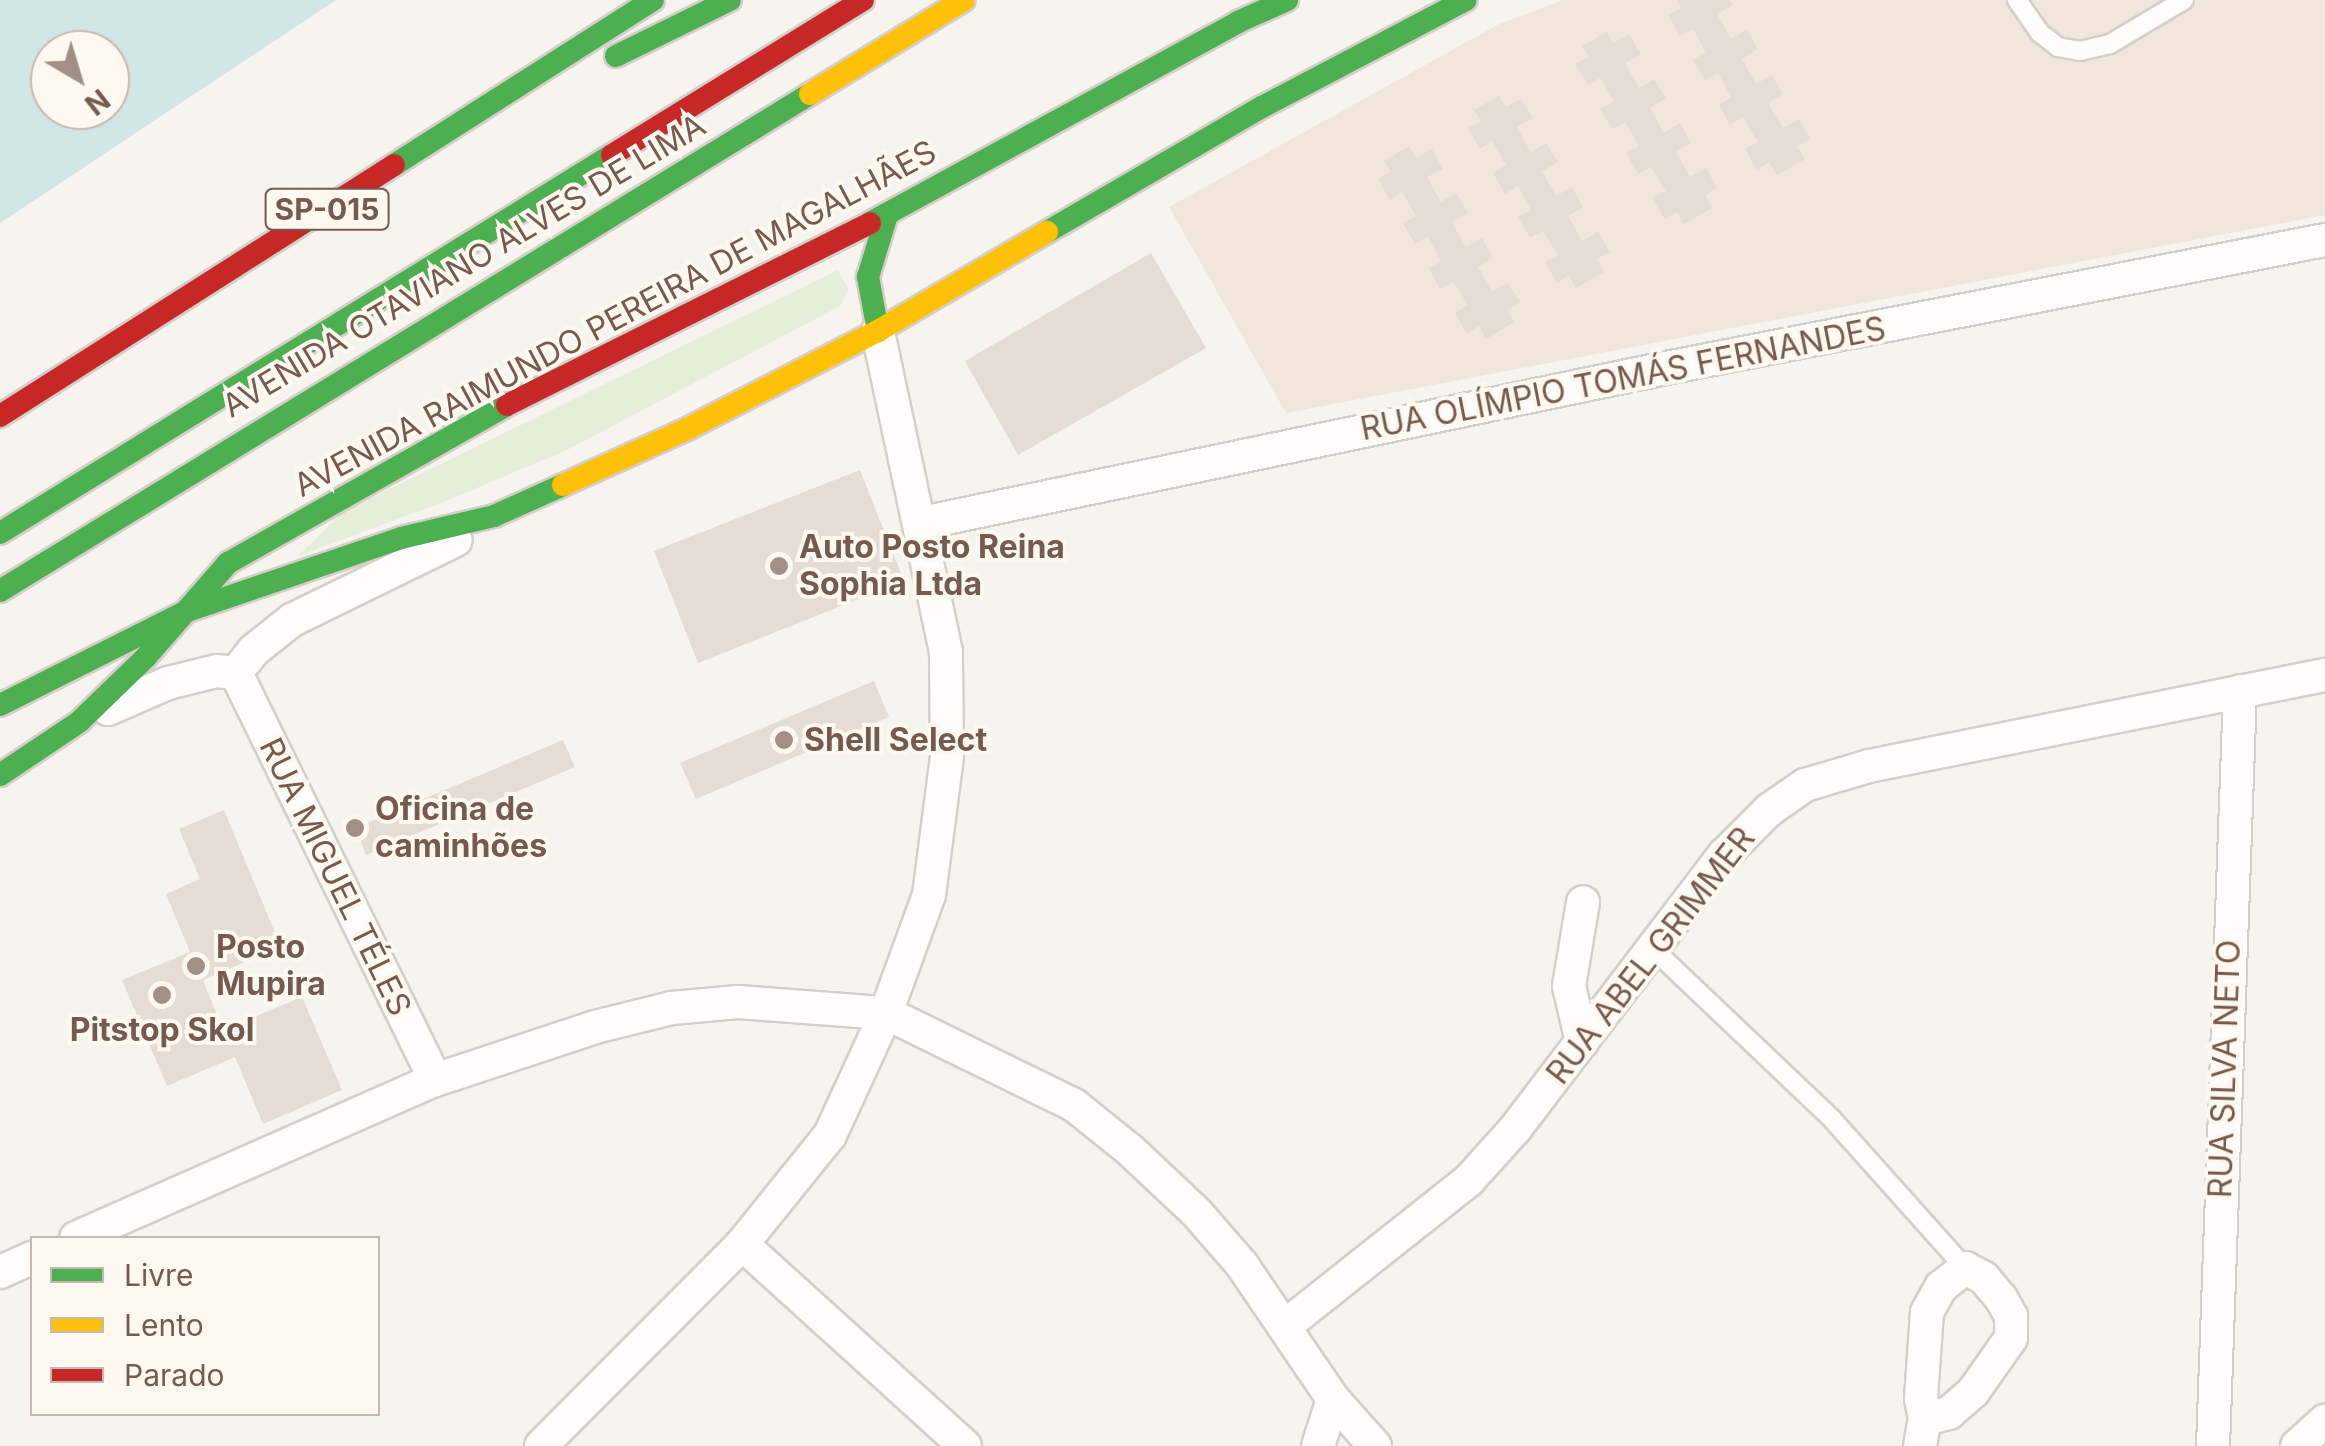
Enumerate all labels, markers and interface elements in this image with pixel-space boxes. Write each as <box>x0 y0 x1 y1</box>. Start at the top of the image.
north arrow <box>30 30 130 130</box>
text: N <box>78 82 116 122</box>
street label: AVENIDA OTAVIANO ALVES DE LIMA <box>216 106 712 426</box>
street label: AVENIDA RAIMUNDO PEREIRA DE MAGALHÃES <box>287 133 943 505</box>
road number: SP-015 <box>264 184 390 234</box>
street label: RUA OLÍMPIO TOMÁS FERNANDES <box>1357 309 1889 449</box>
place label: Auto Posto Reina Sophia Ltda <box>799 529 1065 604</box>
marker: Auto Posto Reina Sophia Ltda <box>768 555 790 577</box>
place label: Shell Select <box>804 721 987 759</box>
marker: Shell Select <box>773 729 795 751</box>
street label: RUA MIGUEL TÉLES <box>251 732 419 1022</box>
place label: Oficina de caminhões <box>375 791 547 866</box>
marker: Oficina de caminhões <box>344 817 366 839</box>
street label: RUA ABEL GRIMMER <box>1539 820 1763 1092</box>
place label: Posto Mupira <box>216 929 326 1004</box>
street label: RUA SILVA NETO <box>2201 939 2249 1199</box>
marker: Posto Mupira <box>185 955 207 977</box>
marker: Pitstop Skol <box>151 984 173 1006</box>
place label: Pitstop Skol <box>70 1011 254 1049</box>
legend <box>30 1236 380 1416</box>
text: Livre <box>124 1257 193 1293</box>
text: Lento <box>124 1307 204 1343</box>
text: Parado <box>124 1357 225 1393</box>

